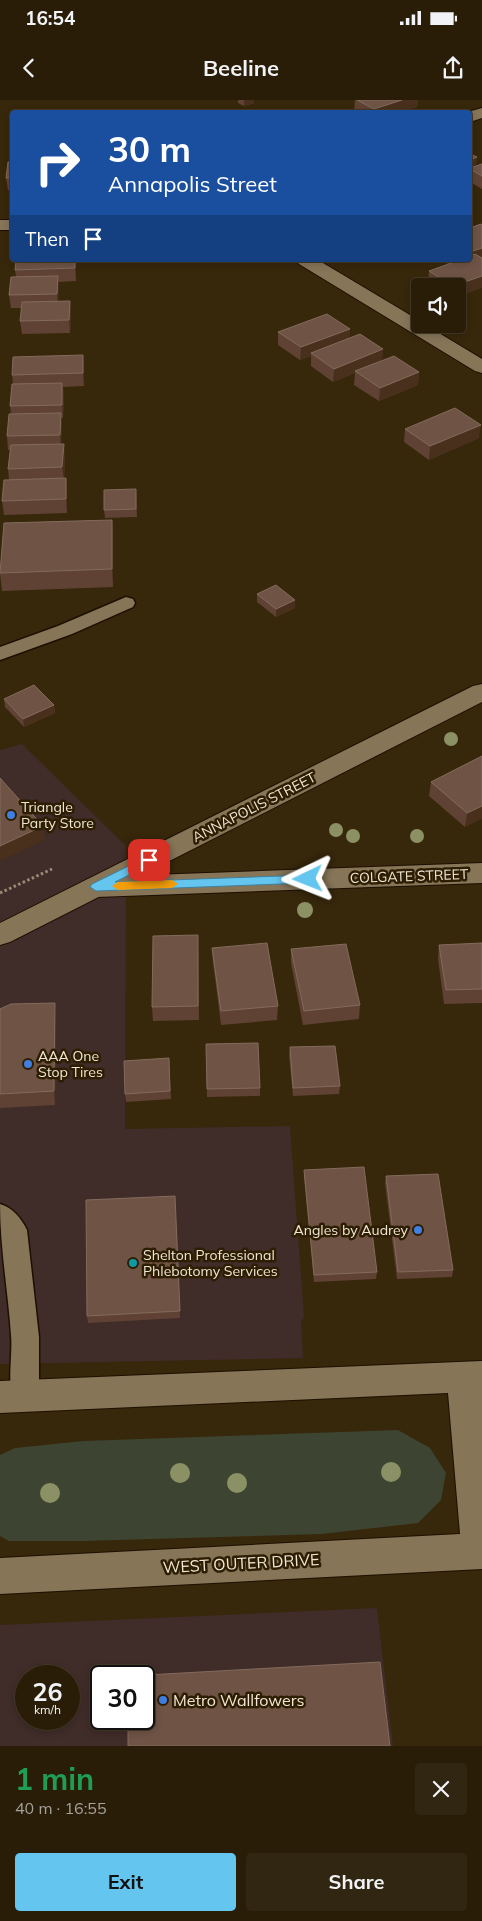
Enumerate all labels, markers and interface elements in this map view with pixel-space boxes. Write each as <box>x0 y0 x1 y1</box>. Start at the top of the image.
text: 16:54 <box>25 6 75 30</box>
icon: back <box>15 54 43 82</box>
text: Beeline <box>203 54 279 82</box>
icon: share <box>439 54 467 82</box>
text: 30 m <box>108 127 191 171</box>
icon: right <box>25 130 90 195</box>
text: Annapolis Street <box>108 170 277 198</box>
icon: arrive <box>79 225 107 253</box>
text: Then <box>25 227 69 251</box>
map controls <box>411 278 466 333</box>
button: sound <box>411 278 466 333</box>
street label: ANNAPOLIS STREET <box>189 768 319 846</box>
place label: Triangle Party Store <box>21 798 94 832</box>
marker: Triangle Party Store <box>5 809 17 821</box>
pin <box>128 839 170 881</box>
icon: arrive <box>135 846 163 874</box>
position arrow <box>281 852 333 904</box>
street label: COLGATE STREET <box>350 865 469 887</box>
place label: AAA One Stop Tires <box>38 1047 103 1081</box>
marker: AAA One Stop Tires <box>22 1058 34 1070</box>
place label: Angles by Audrey <box>293 1221 409 1239</box>
marker: Angles by Audrey <box>412 1224 424 1236</box>
place label: Shelton Professional Phlebotomy Services <box>143 1246 278 1280</box>
marker: Shelton Professional Phlebotomy Services <box>127 1257 139 1269</box>
street label: WEST OUTER DRIVE <box>162 1549 320 1577</box>
speed limit sign: 30 <box>90 1665 155 1730</box>
text: 26 <box>32 1676 63 1707</box>
place label: Metro Wallfowers <box>173 1690 305 1710</box>
marker: Metro Wallfowers <box>157 1694 169 1706</box>
text: km/h <box>34 1702 61 1717</box>
text: 1 min <box>15 1760 94 1798</box>
button: close <box>415 1763 467 1815</box>
text: 40 m · 16:55 <box>15 1798 107 1818</box>
button: Exit <box>15 1853 236 1911</box>
button: Share <box>246 1853 467 1911</box>

